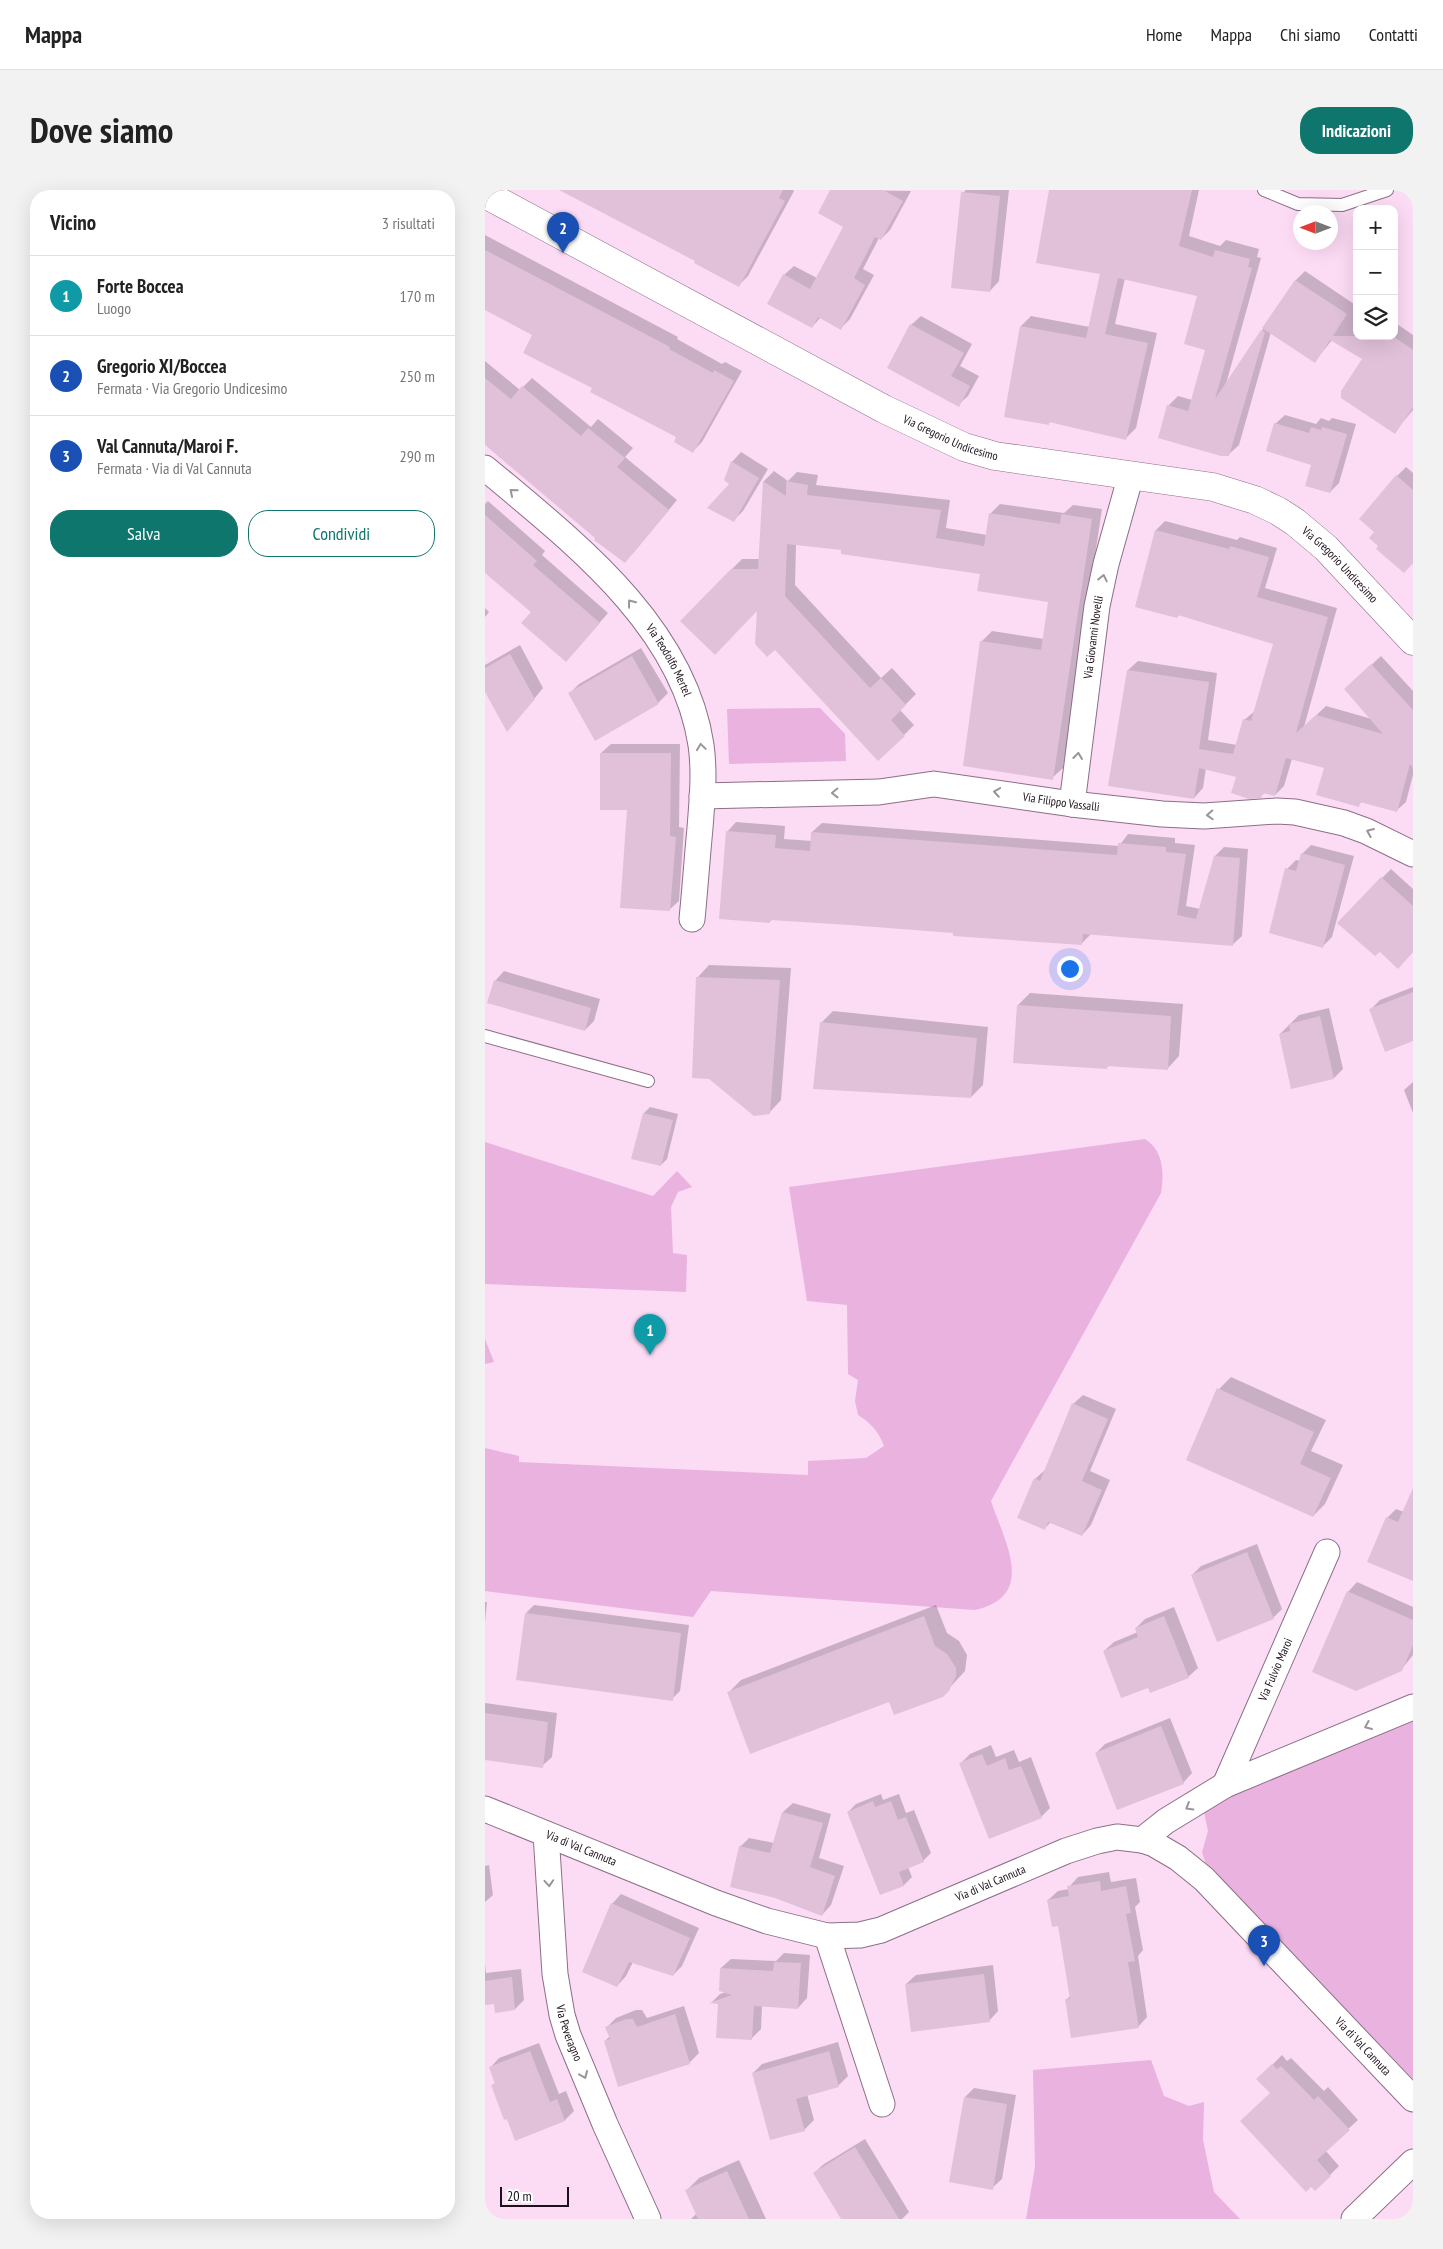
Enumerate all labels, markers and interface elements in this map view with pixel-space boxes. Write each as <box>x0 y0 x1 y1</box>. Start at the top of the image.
text: Mappa <box>25 19 82 50</box>
text: Home <box>1146 23 1183 46</box>
text: Mappa <box>1211 23 1252 46</box>
text: Chi siamo <box>1280 23 1341 46</box>
text: Contatti <box>1369 23 1418 46</box>
text: Dove siamo <box>30 107 173 153</box>
button: Indicazioni <box>1300 107 1413 154</box>
north arrow <box>1293 205 1338 250</box>
map controls <box>1353 205 1398 340</box>
button: + <box>1353 205 1398 250</box>
text: Vicino <box>50 209 96 236</box>
pin: 2 <box>547 212 579 253</box>
text: 3 risultati <box>382 213 435 233</box>
button: − <box>1353 250 1398 295</box>
text: Forte Boccea <box>97 274 184 298</box>
text: 1 <box>62 286 70 306</box>
text: 170 m <box>400 286 435 306</box>
button: layers <box>1353 295 1398 340</box>
text: Luogo <box>97 298 131 318</box>
text: Gregorio XI/Boccea <box>97 354 227 378</box>
text: 2 <box>62 366 70 386</box>
text: 250 m <box>400 366 435 386</box>
text: Fermata · Via Gregorio Undicesimo <box>97 378 287 398</box>
street label: Via Gregorio Undicesimo <box>900 411 999 463</box>
text: Val Cannuta/Maroi F. <box>97 434 238 458</box>
text: 3 <box>62 446 70 466</box>
text: 290 m <box>400 446 435 466</box>
text: Fermata · Via di Val Cannuta <box>97 458 252 478</box>
one-way arrow <box>510 489 519 497</box>
button: Salva <box>50 510 238 557</box>
button: Condividi <box>248 510 435 557</box>
street label: Via Gregorio Undicesimo <box>1298 522 1381 606</box>
one-way arrow <box>1097 573 1108 582</box>
street label: Via Giovanni Novelli <box>1080 594 1106 681</box>
one-way arrow <box>628 600 636 609</box>
street label: Via Teodolfo Mertel <box>643 620 695 698</box>
one-way arrow <box>696 743 707 751</box>
one-way arrow <box>1072 751 1083 759</box>
one-way arrow <box>831 788 839 798</box>
one-way arrow <box>992 788 1001 798</box>
street label: Via Filippo Vassalli <box>1021 789 1100 814</box>
one-way arrow <box>1206 810 1214 820</box>
one-way arrow <box>1366 828 1375 839</box>
your location <box>1057 956 1083 982</box>
pin: 1 <box>634 1314 666 1355</box>
street label: Via Fulvio Maroi <box>1254 1636 1295 1704</box>
one-way arrow <box>1364 1719 1373 1730</box>
one-way arrow <box>1185 1801 1194 1811</box>
street label: Via di Val Cannuta <box>543 1826 619 1869</box>
street label: Via di Val Cannuta <box>952 1861 1028 1905</box>
one-way arrow <box>543 1879 554 1887</box>
pin: 3 <box>1248 1925 1280 1966</box>
street label: Via Peveragno <box>553 2003 586 2063</box>
street label: Via di Val Cannuta <box>1331 2013 1395 2079</box>
one-way arrow <box>578 2070 589 2079</box>
scale bar <box>500 2184 569 2207</box>
text: 20 m <box>507 2187 532 2205</box>

